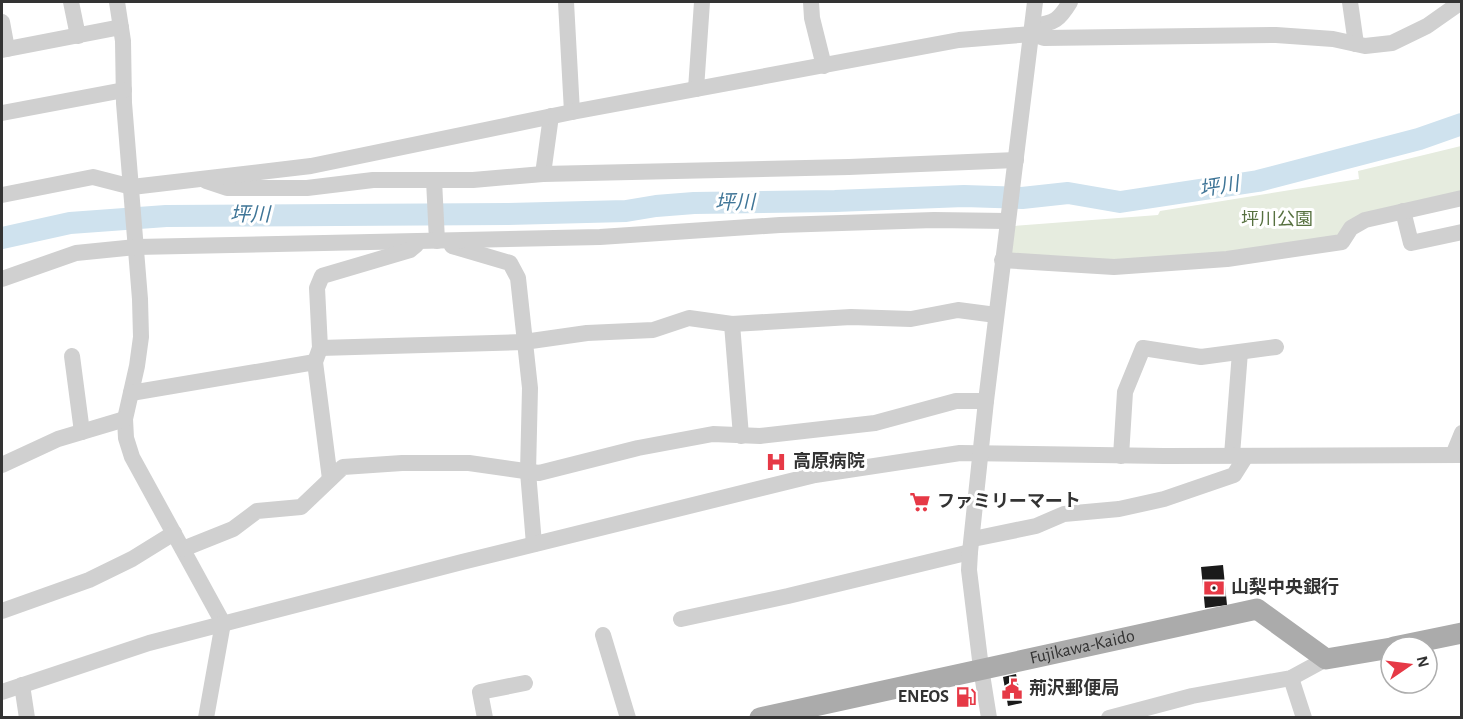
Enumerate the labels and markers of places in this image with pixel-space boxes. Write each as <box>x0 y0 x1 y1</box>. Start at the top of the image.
hospital icon: 高原病院 <box>764 450 788 474</box>
place label: 高原病院 <box>793 451 865 471</box>
supermarket icon: ファミリーマート <box>908 490 932 514</box>
place label: ファミリーマート <box>937 492 1081 511</box>
bank icon: 山梨中央銀行 <box>1202 576 1226 600</box>
place label: 山梨中央銀行 <box>1231 576 1339 597</box>
public building icon: 荊沢郵便局 <box>1000 677 1024 701</box>
place label: 荊沢郵便局 <box>1029 678 1119 698</box>
fuel station icon: ENEOS <box>954 685 978 709</box>
place label: ENEOS <box>898 688 949 706</box>

